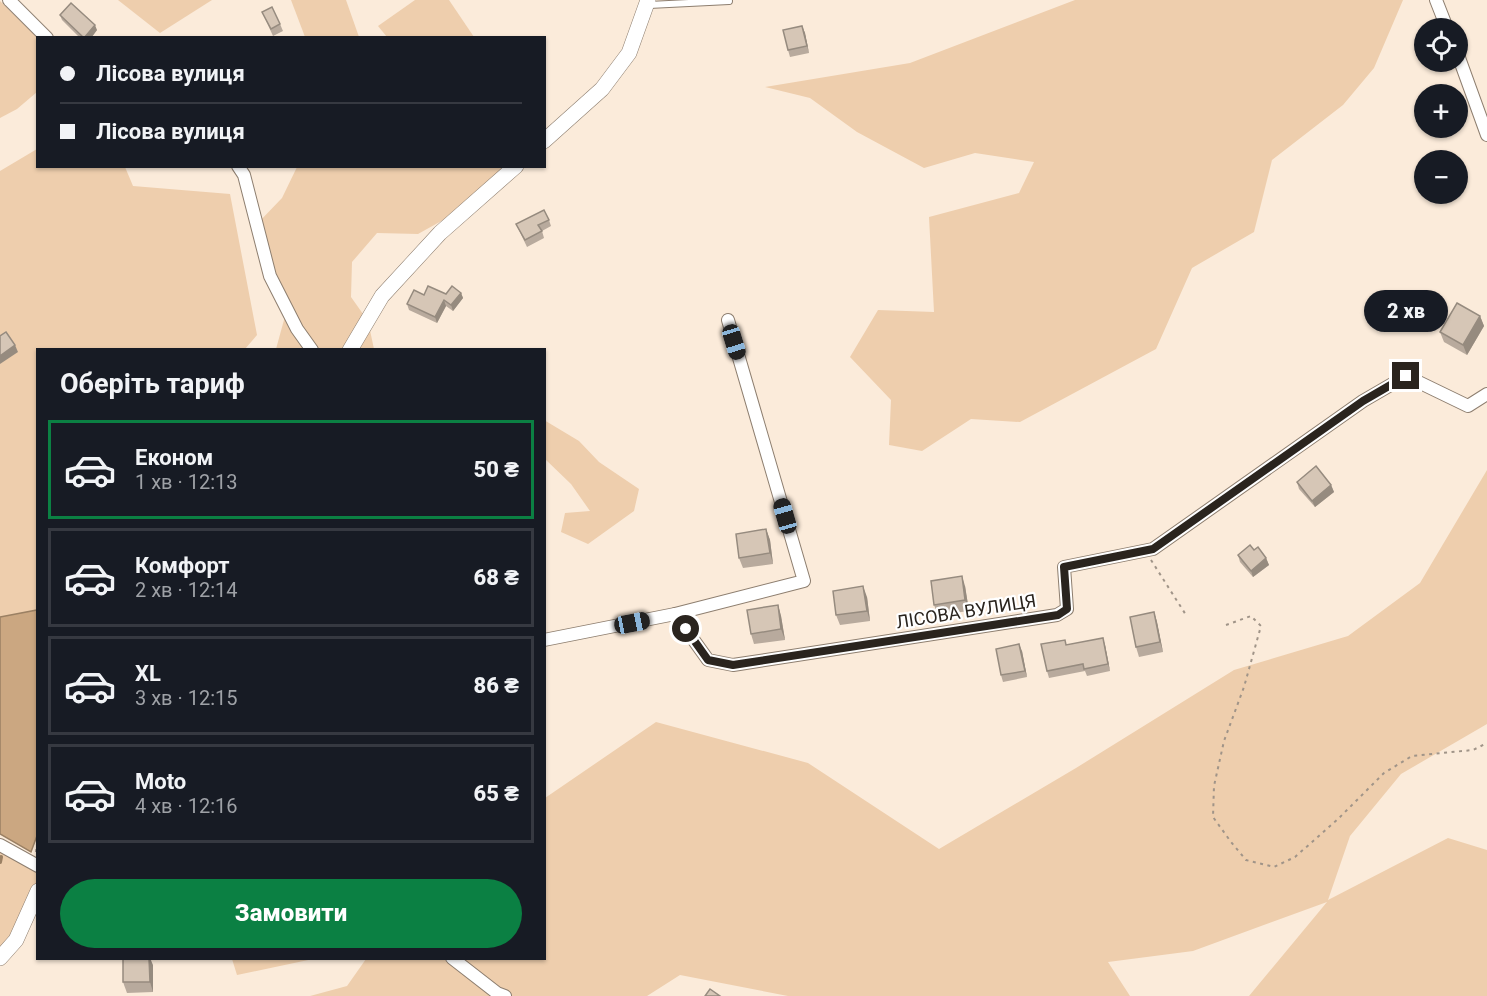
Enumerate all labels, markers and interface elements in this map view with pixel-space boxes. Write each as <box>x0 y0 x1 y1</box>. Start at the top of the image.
map controls <box>1414 18 1468 204</box>
button: locate <box>1414 18 1468 72</box>
text: Лісова вулиця <box>96 61 245 86</box>
button: + <box>1414 84 1468 138</box>
text: Лісова вулиця <box>96 119 245 144</box>
button: − <box>1414 150 1468 204</box>
callout: 2 хв <box>1364 289 1448 331</box>
text: 2 хв <box>1387 299 1425 323</box>
car <box>720 322 748 362</box>
route end <box>1392 362 1419 389</box>
text: Оберіть тариф <box>60 368 245 400</box>
icon: car <box>63 443 117 497</box>
text: Економ <box>135 445 213 470</box>
text: 50 ₴ <box>473 457 519 482</box>
text: 1 хв · 12:13 <box>135 470 238 494</box>
car <box>771 496 799 536</box>
icon: car <box>63 551 117 605</box>
text: Комфорт <box>135 553 230 578</box>
text: 68 ₴ <box>473 565 519 590</box>
text: 2 хв · 12:14 <box>135 578 238 602</box>
street label: ЛІСОВА ВУЛИЦЯ <box>895 590 1037 632</box>
car <box>613 611 651 635</box>
route start <box>672 615 699 642</box>
icon: car <box>63 659 117 713</box>
text: XL <box>135 661 161 686</box>
text: 86 ₴ <box>473 673 519 698</box>
text: 3 хв · 12:15 <box>135 686 238 710</box>
icon: car <box>63 767 117 821</box>
text: Moto <box>135 769 186 794</box>
text: 65 ₴ <box>473 781 519 806</box>
text: 4 хв · 12:16 <box>135 794 238 818</box>
button: Замовити <box>60 879 522 948</box>

